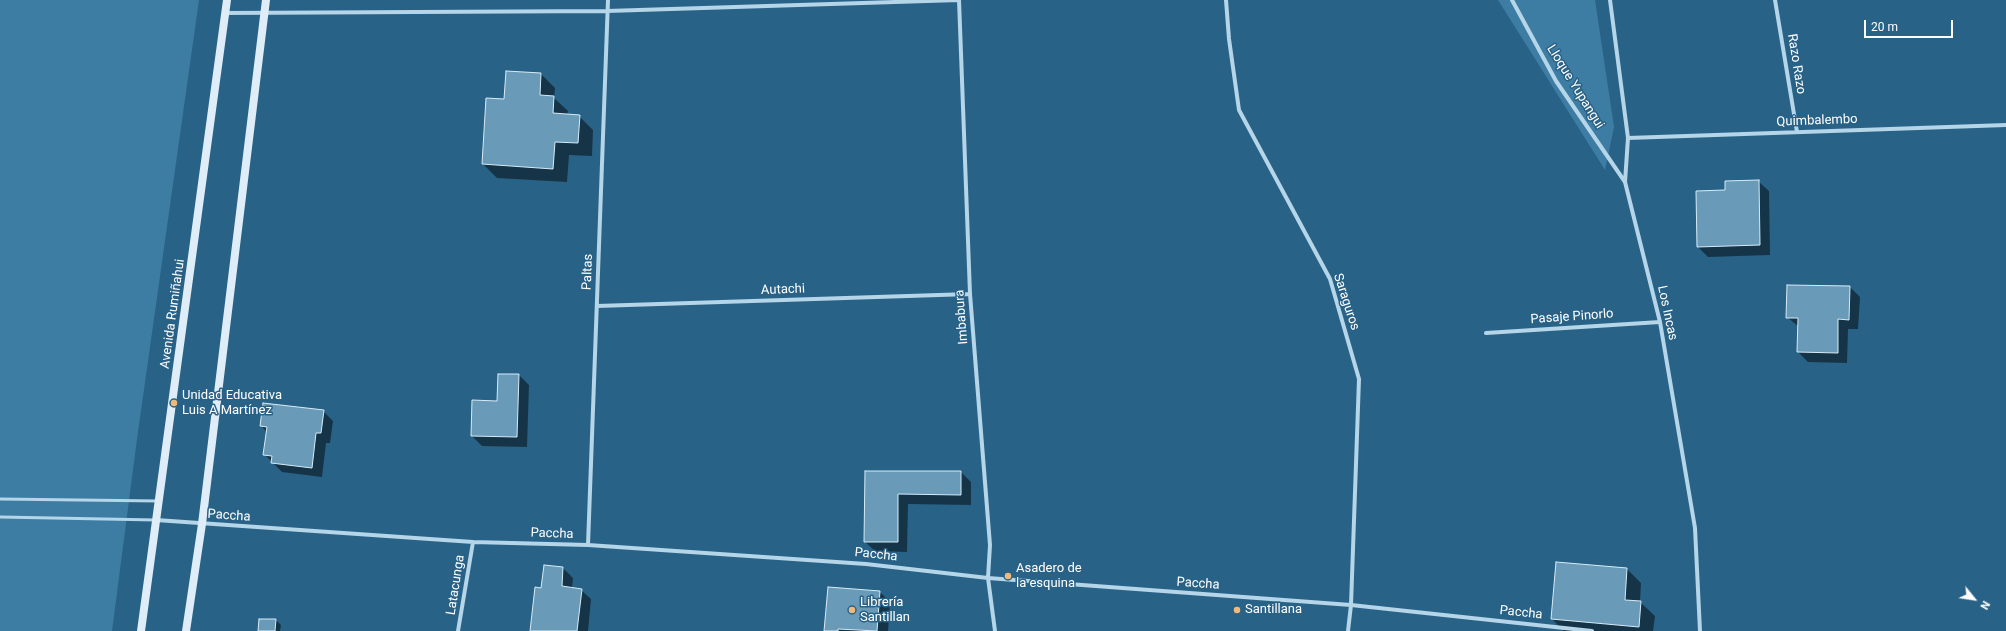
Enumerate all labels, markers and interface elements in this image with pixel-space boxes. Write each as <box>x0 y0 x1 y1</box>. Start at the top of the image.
scale bar <box>1866 12 1955 38</box>
text: 20 m <box>1871 20 1898 34</box>
street label: Razo Razo <box>1784 33 1808 95</box>
street label: Lloque Yupangui <box>1543 42 1607 132</box>
street label: Quimbalembo <box>1776 112 1858 130</box>
street label: Paltas <box>580 254 596 290</box>
street label: Avenida Rumiñahui <box>158 258 188 370</box>
street label: Saraguros <box>1329 272 1363 332</box>
street label: Autachi <box>761 281 805 299</box>
street label: Los Incas <box>1654 284 1680 342</box>
street label: Imbabura <box>952 289 972 345</box>
street label: Pasaje Pinorlo <box>1530 306 1614 328</box>
place label: Unidad Educativa Luis A Martínez <box>182 388 282 419</box>
marker: Unidad Educativa Luis A Martínez <box>169 398 179 408</box>
street label: Paccha <box>207 507 251 525</box>
street label: Paccha <box>530 525 574 543</box>
street label: Paccha <box>854 545 898 565</box>
street label: Latacunga <box>444 554 468 616</box>
place label: Asadero de la esquina <box>1016 561 1082 592</box>
marker: Asadero de la esquina <box>1003 571 1013 581</box>
street label: Paccha <box>1176 575 1220 593</box>
north arrow <box>1954 579 1994 619</box>
place label: Librería Santillan <box>860 595 910 626</box>
text: N <box>1977 599 1992 612</box>
place label: Santillana <box>1245 602 1302 618</box>
street label: Paccha <box>1499 603 1543 623</box>
marker: Librería Santillan <box>847 605 857 615</box>
marker: Santillana <box>1232 605 1242 615</box>

